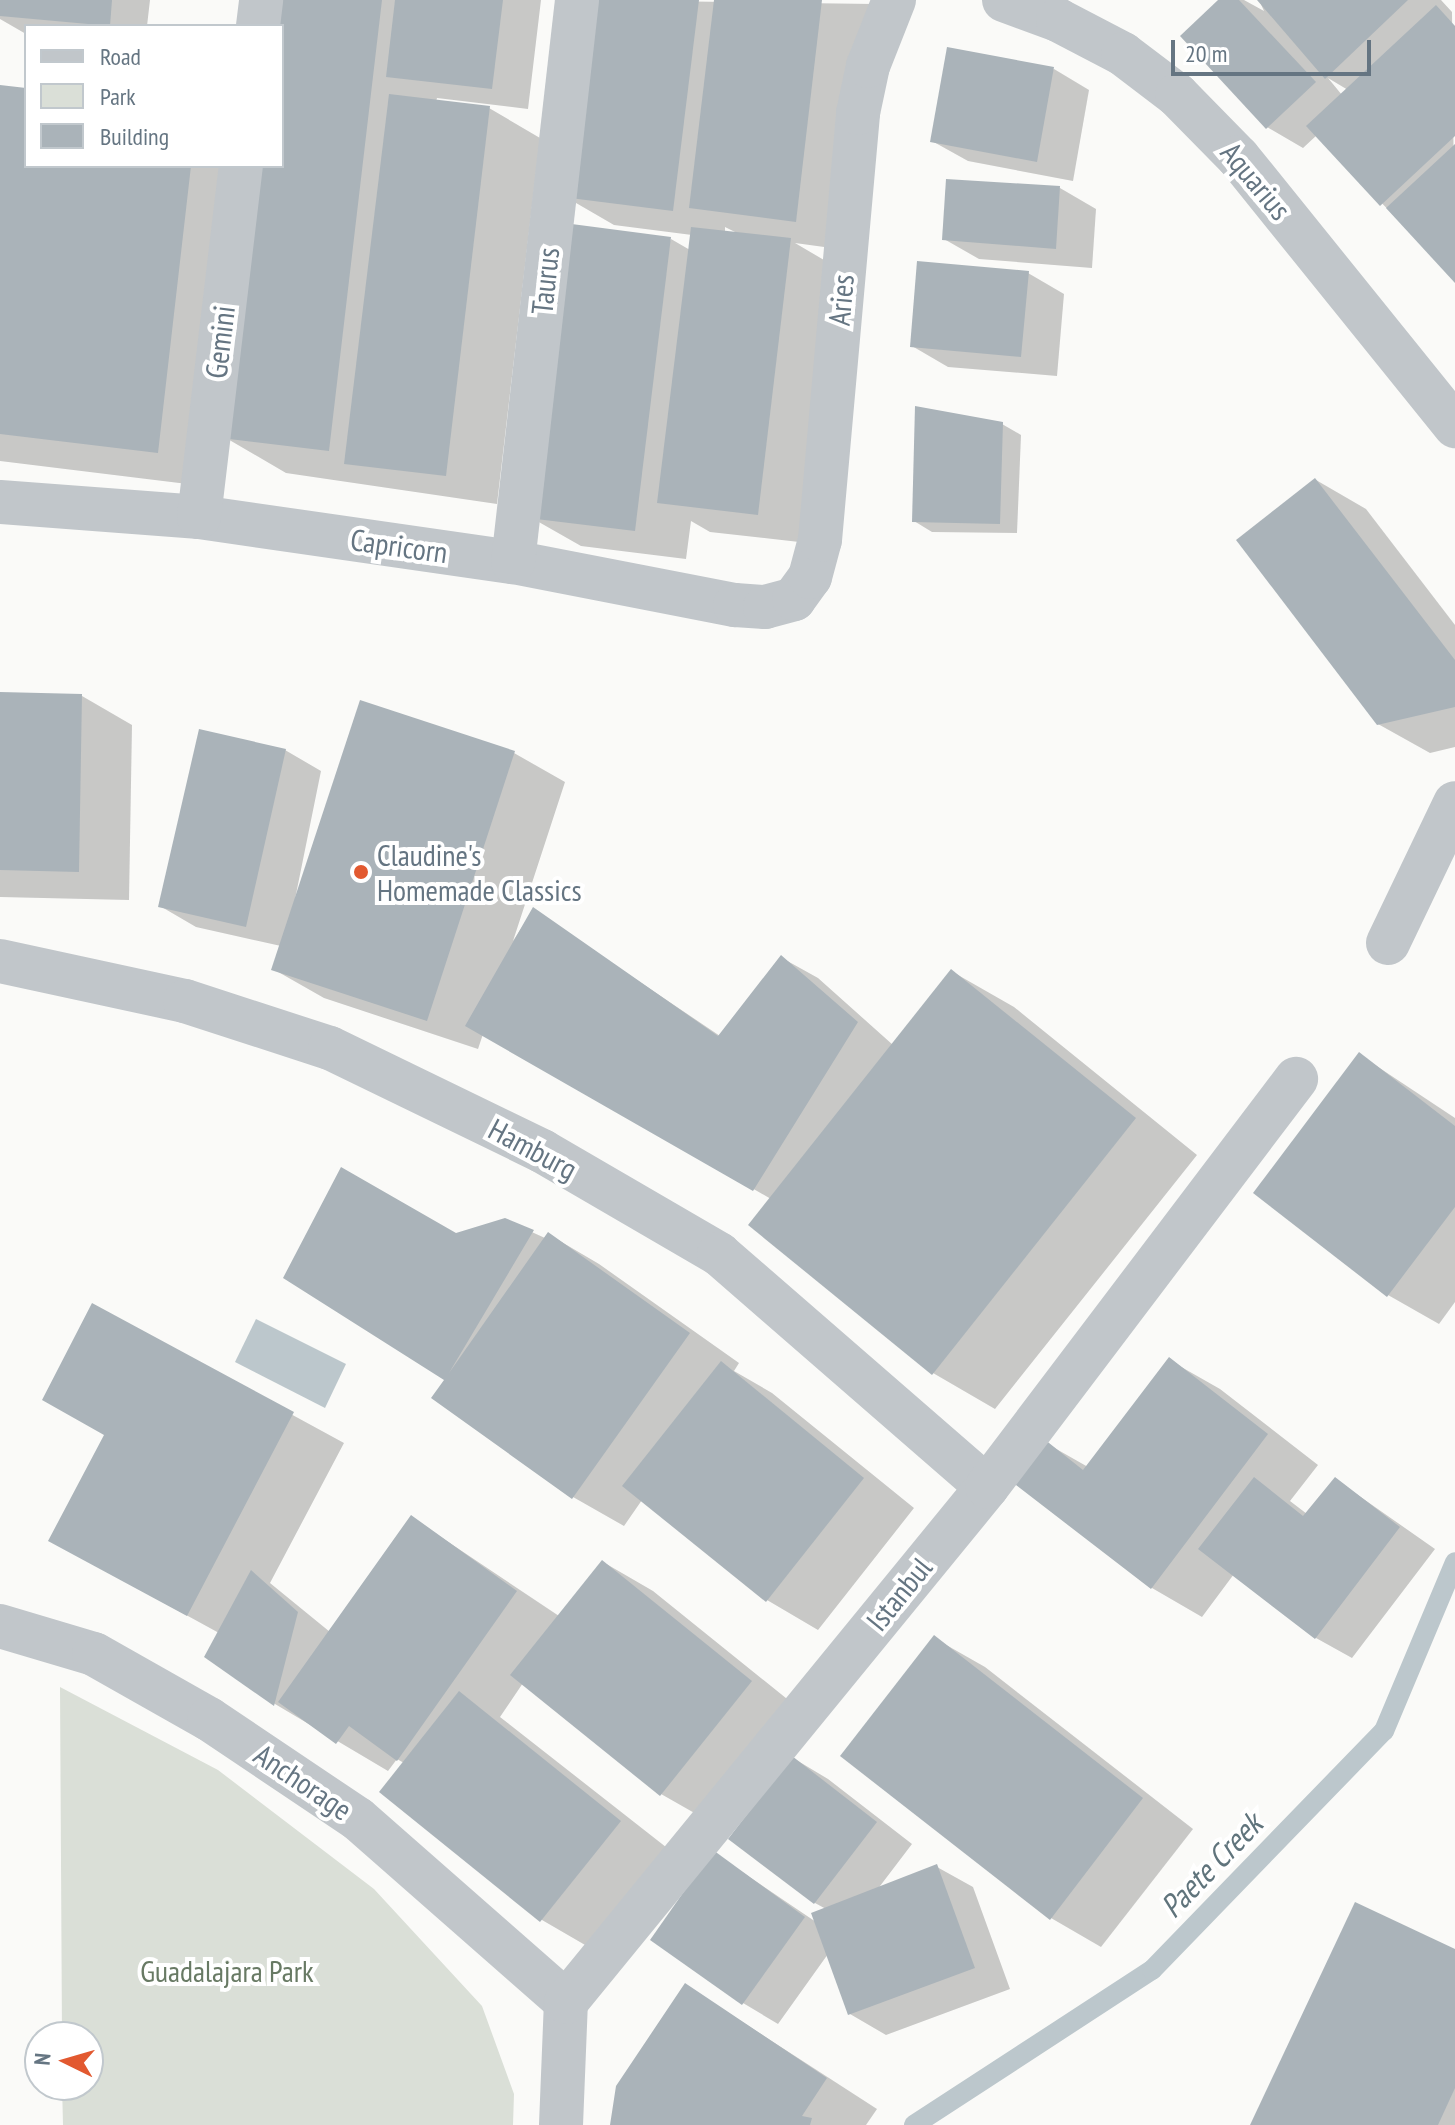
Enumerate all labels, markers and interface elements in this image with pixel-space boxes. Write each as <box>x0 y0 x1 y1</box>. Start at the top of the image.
legend <box>24 24 284 168</box>
scale bar <box>1175 24 1375 74</box>
text: 20 m <box>1185 38 1227 69</box>
text: Road <box>100 41 141 72</box>
text: Park <box>100 81 136 112</box>
text: Building <box>100 121 169 152</box>
street label: Aquarius <box>1213 135 1299 227</box>
street label: Taurus <box>524 246 566 316</box>
street label: Aries <box>821 273 861 327</box>
street label: Gemini <box>198 304 242 380</box>
street label: Capricorn <box>348 521 450 571</box>
place label: Claudine's Homemade Classics <box>377 837 582 908</box>
marker: Claudine's Homemade Classics <box>352 863 370 881</box>
street label: Hamburg <box>483 1111 583 1187</box>
street label: Istanbul <box>859 1550 939 1638</box>
street label: Anchorage <box>247 1736 359 1828</box>
water label: Paete Creek <box>1152 1805 1270 1925</box>
park label: Guadalajara Park <box>140 1953 314 1989</box>
north arrow <box>24 2021 104 2101</box>
text: N <box>28 2052 57 2066</box>

